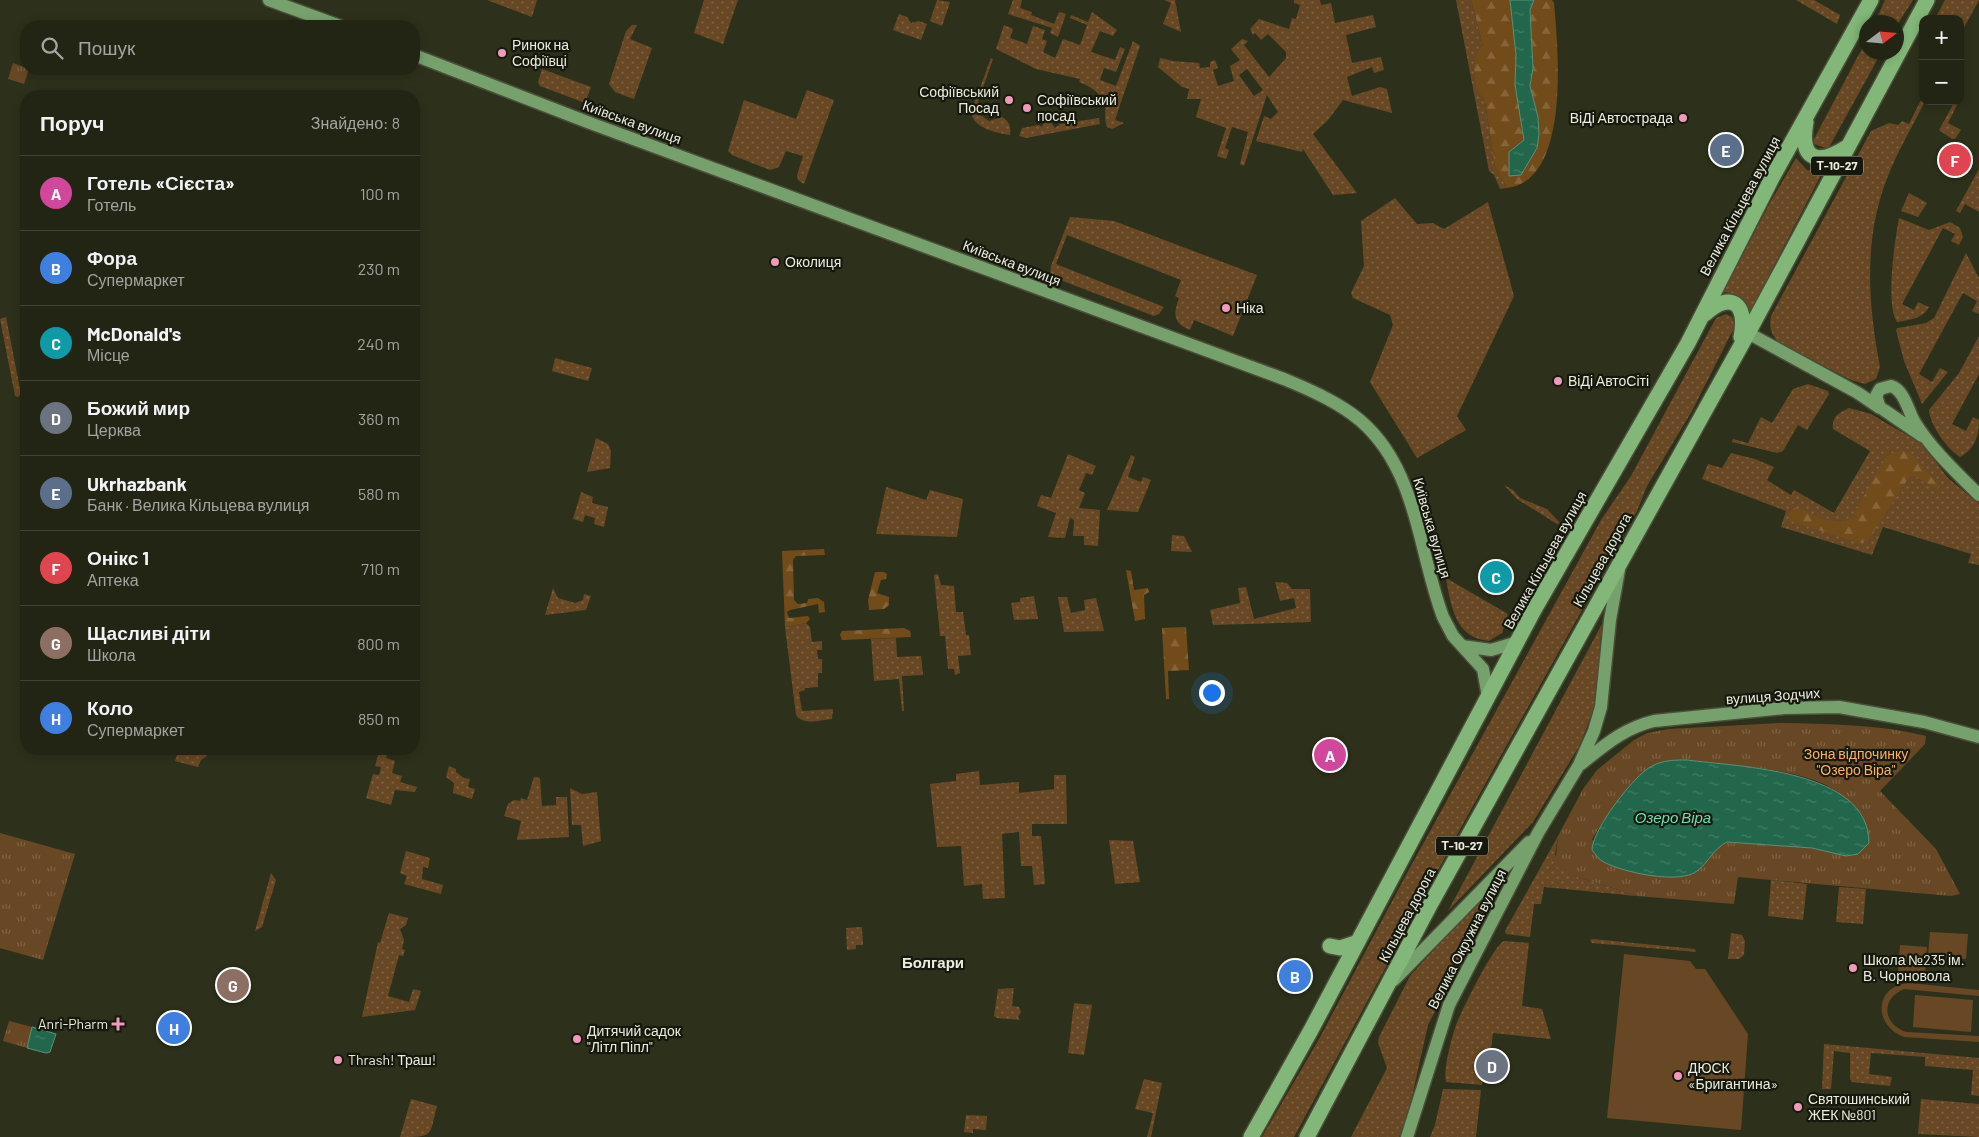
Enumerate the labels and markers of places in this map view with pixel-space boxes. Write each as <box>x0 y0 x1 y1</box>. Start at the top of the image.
place label: Ринок на Софіївці <box>512 36 569 69</box>
marker: Ринок на Софіївці <box>496 47 508 59</box>
place label: Софіївський Посад <box>919 83 999 116</box>
place label: Софіївський посад <box>1037 91 1117 124</box>
marker: Софіївський Посад <box>1003 94 1015 106</box>
marker: Софіївський посад <box>1021 102 1033 114</box>
place label: ВіДі Автострада <box>1570 109 1673 126</box>
marker: ВіДі Автострада <box>1677 112 1689 124</box>
pin: E <box>1710 131 1742 169</box>
pin: F <box>1939 141 1971 179</box>
place label: Околиця <box>785 253 841 270</box>
marker: Околиця <box>769 256 781 268</box>
place label: Ніка <box>1236 299 1264 316</box>
marker: Ніка <box>1220 302 1232 314</box>
place label: ВіДі АвтоСіті <box>1568 372 1649 389</box>
marker: ВіДі АвтоСіті <box>1552 375 1564 387</box>
pin: C <box>1480 558 1512 596</box>
pin: A <box>1314 736 1346 774</box>
place label: Школа №235 ім. В. Чорновола <box>1863 951 1965 984</box>
pin: B <box>1279 957 1311 995</box>
marker: Школа №235 ім. В. Чорновола <box>1847 962 1859 974</box>
pin: G <box>217 966 249 1004</box>
pin: H <box>158 1009 190 1047</box>
place label: Anri-Pharm <box>38 1015 108 1032</box>
marker: Anri-Pharm <box>112 1018 124 1030</box>
place label: Дитячий садок "Літл Піпл" <box>587 1022 682 1055</box>
marker: Дитячий садок "Літл Піпл" <box>571 1033 583 1045</box>
pin: D <box>1476 1047 1508 1085</box>
place label: Thrash! Траш! <box>348 1051 436 1068</box>
marker: Thrash! Траш! <box>332 1054 344 1066</box>
place label: ДЮСК «Бригантина» <box>1688 1059 1778 1092</box>
marker: ДЮСК «Бригантина» <box>1672 1070 1684 1082</box>
place label: Святошинський ЖЕК №801 <box>1808 1090 1910 1123</box>
marker: Святошинський ЖЕК №801 <box>1792 1101 1804 1113</box>

